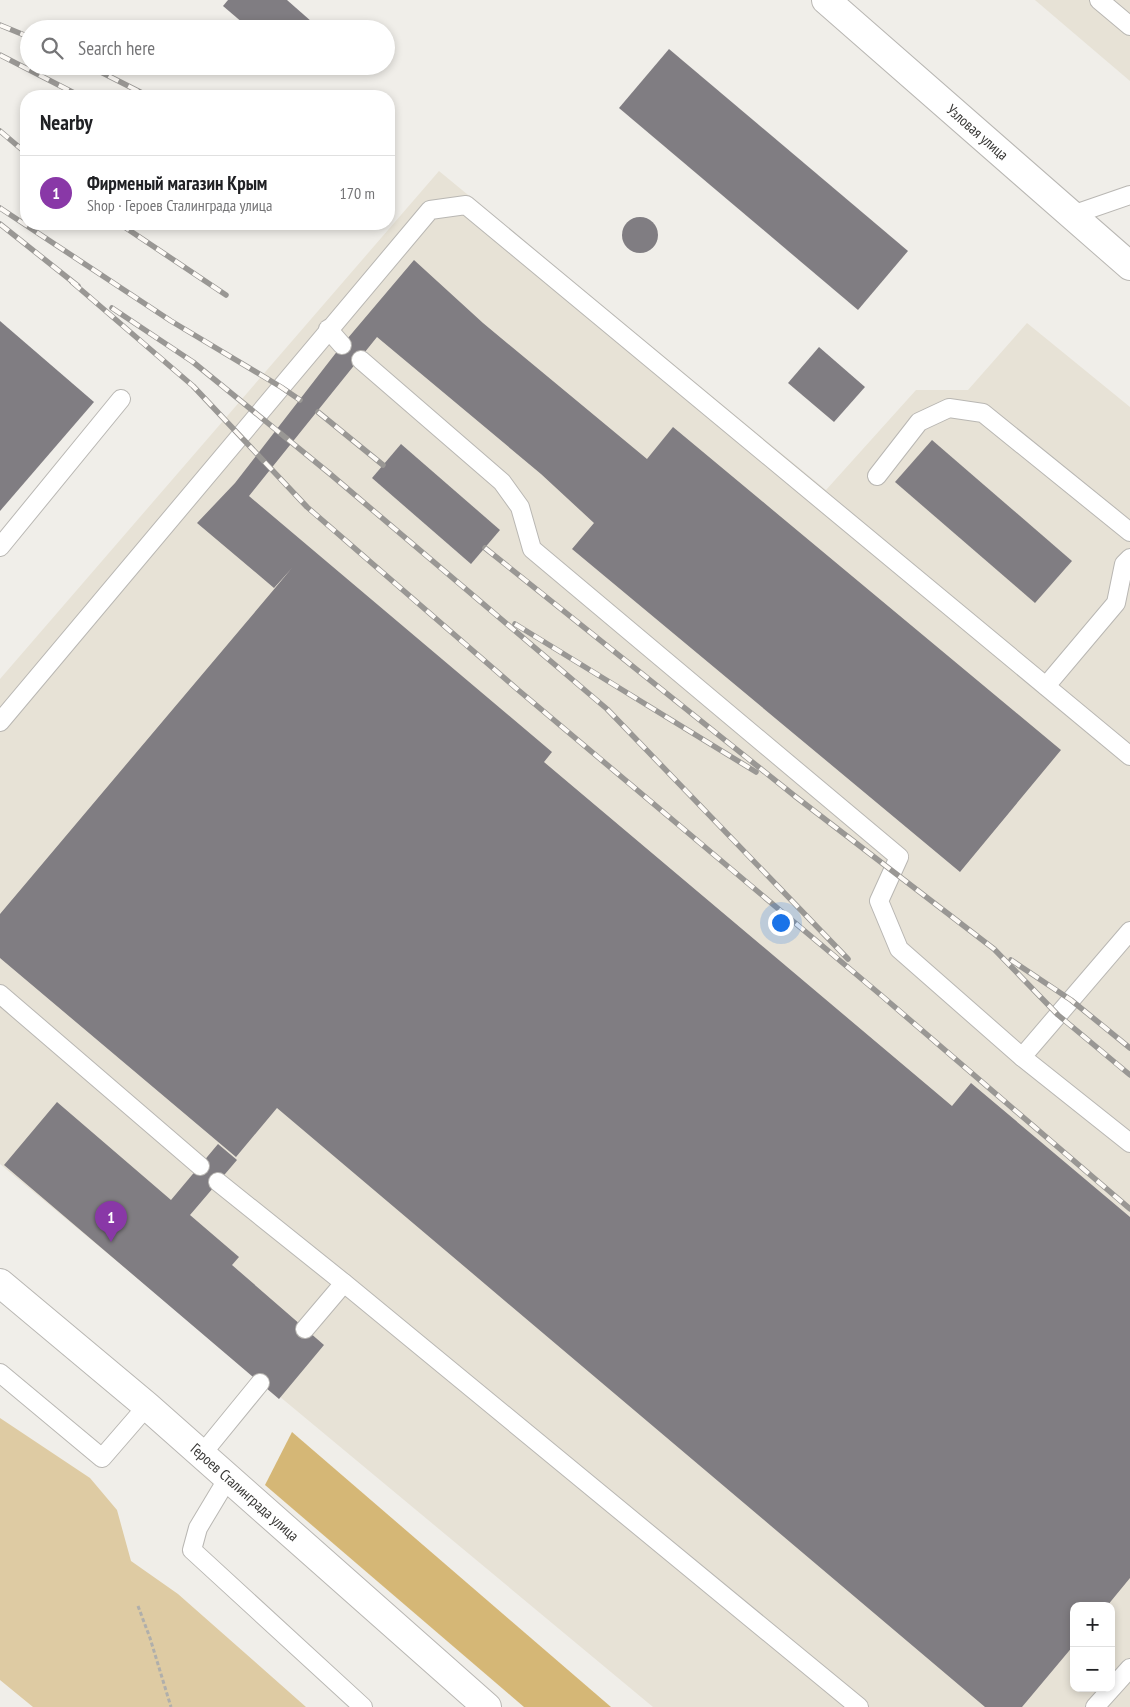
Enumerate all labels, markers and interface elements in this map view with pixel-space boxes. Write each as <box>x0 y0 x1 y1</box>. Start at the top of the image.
search box <box>20 20 395 75</box>
icon: search <box>38 34 66 62</box>
text: Search here <box>78 36 155 60</box>
street label: Узловая улица <box>943 100 1012 164</box>
text: Nearby <box>40 109 93 136</box>
text: Фирменый магазин Крым <box>87 171 267 195</box>
text: 1 <box>52 183 60 203</box>
text: 170 m <box>340 183 375 203</box>
text: Shop · Героев Сталинграда улица <box>87 195 272 215</box>
your location <box>768 910 794 936</box>
pin: 1 <box>95 1201 127 1242</box>
street label: Героев Сталинграда улица <box>187 1439 303 1545</box>
map controls <box>1070 1602 1115 1692</box>
button: + <box>1070 1602 1115 1647</box>
button: − <box>1070 1647 1115 1692</box>

